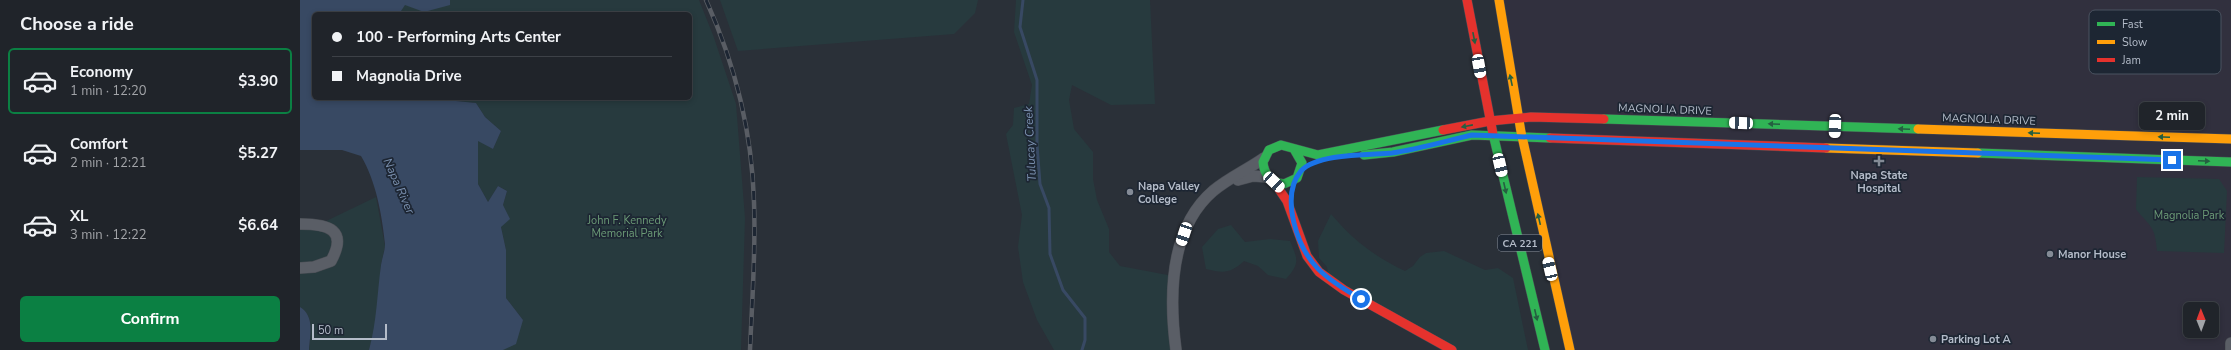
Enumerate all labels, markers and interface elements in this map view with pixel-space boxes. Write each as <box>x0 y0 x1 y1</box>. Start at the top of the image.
legend <box>2089 10 2221 74</box>
text: Choose a ride <box>20 12 134 36</box>
text: Fast <box>2122 17 2143 32</box>
text: 100 - Performing Arts Center <box>356 27 561 47</box>
one-way arrow <box>1471 32 1477 44</box>
text: Slow <box>2122 35 2147 50</box>
car <box>1471 53 1487 79</box>
text: Jam <box>2121 53 2141 68</box>
text: Economy <box>70 62 133 82</box>
icon: car <box>22 63 58 99</box>
text: Magnolia Drive <box>356 66 462 86</box>
text: $3.90 <box>238 71 278 91</box>
one-way arrow <box>1508 74 1514 86</box>
text: 1 min · 12:20 <box>70 82 146 100</box>
street label: MAGNOLIA DRIVE <box>1618 100 1712 119</box>
callout: 2 min <box>2139 102 2205 130</box>
water label: Tulucay Creek <box>1020 105 1040 182</box>
text: 2 min <box>2155 107 2189 125</box>
street label: MAGNOLIA DRIVE <box>1942 110 2036 129</box>
car <box>1829 114 1841 138</box>
car <box>1729 117 1753 129</box>
one-way arrow <box>1767 121 1780 127</box>
one-way arrow <box>1460 123 1473 129</box>
one-way arrow <box>1898 125 1910 132</box>
one-way arrow <box>2027 130 2040 136</box>
text: Comfort <box>70 134 127 154</box>
one-way arrow <box>2157 134 2170 140</box>
icon: car <box>22 135 58 171</box>
text: $5.27 <box>238 143 278 163</box>
route end <box>2163 151 2181 169</box>
car <box>1491 152 1509 178</box>
text: 2 min · 12:21 <box>70 154 146 172</box>
marker: Napa State Hospital <box>1873 155 1885 167</box>
water label: Napa River <box>380 156 419 217</box>
one-way arrow <box>2198 158 2210 165</box>
place label: Napa State Hospital <box>1850 168 1908 196</box>
car <box>1261 169 1287 195</box>
place label: Napa Valley College <box>1138 179 1200 207</box>
one-way arrow <box>1503 182 1509 195</box>
marker: Napa Valley College <box>1125 187 1135 197</box>
text: XL <box>70 206 89 226</box>
icon: car <box>22 207 58 243</box>
park label: Magnolia Park <box>2154 208 2225 223</box>
park label: John F. Kennedy Memorial Park <box>586 213 667 241</box>
one-way arrow <box>1536 213 1542 225</box>
text: $6.64 <box>238 215 278 235</box>
car <box>1175 221 1193 247</box>
text: 3 min · 12:22 <box>70 226 146 244</box>
road number: CA 221 <box>1498 235 1542 251</box>
place label: Manor House <box>2058 247 2126 262</box>
marker: Manor House <box>2045 249 2055 259</box>
car <box>1541 256 1559 282</box>
route start <box>1352 290 1370 308</box>
button: Confirm <box>20 296 280 342</box>
north arrow <box>2183 302 2219 338</box>
map controls <box>2183 302 2219 338</box>
one-way arrow <box>1534 308 1540 321</box>
scale bar <box>312 322 387 341</box>
text: 50 m <box>318 323 343 338</box>
place label: Parking Lot A <box>1941 332 2012 347</box>
marker: Parking Lot A <box>1928 334 1938 344</box>

